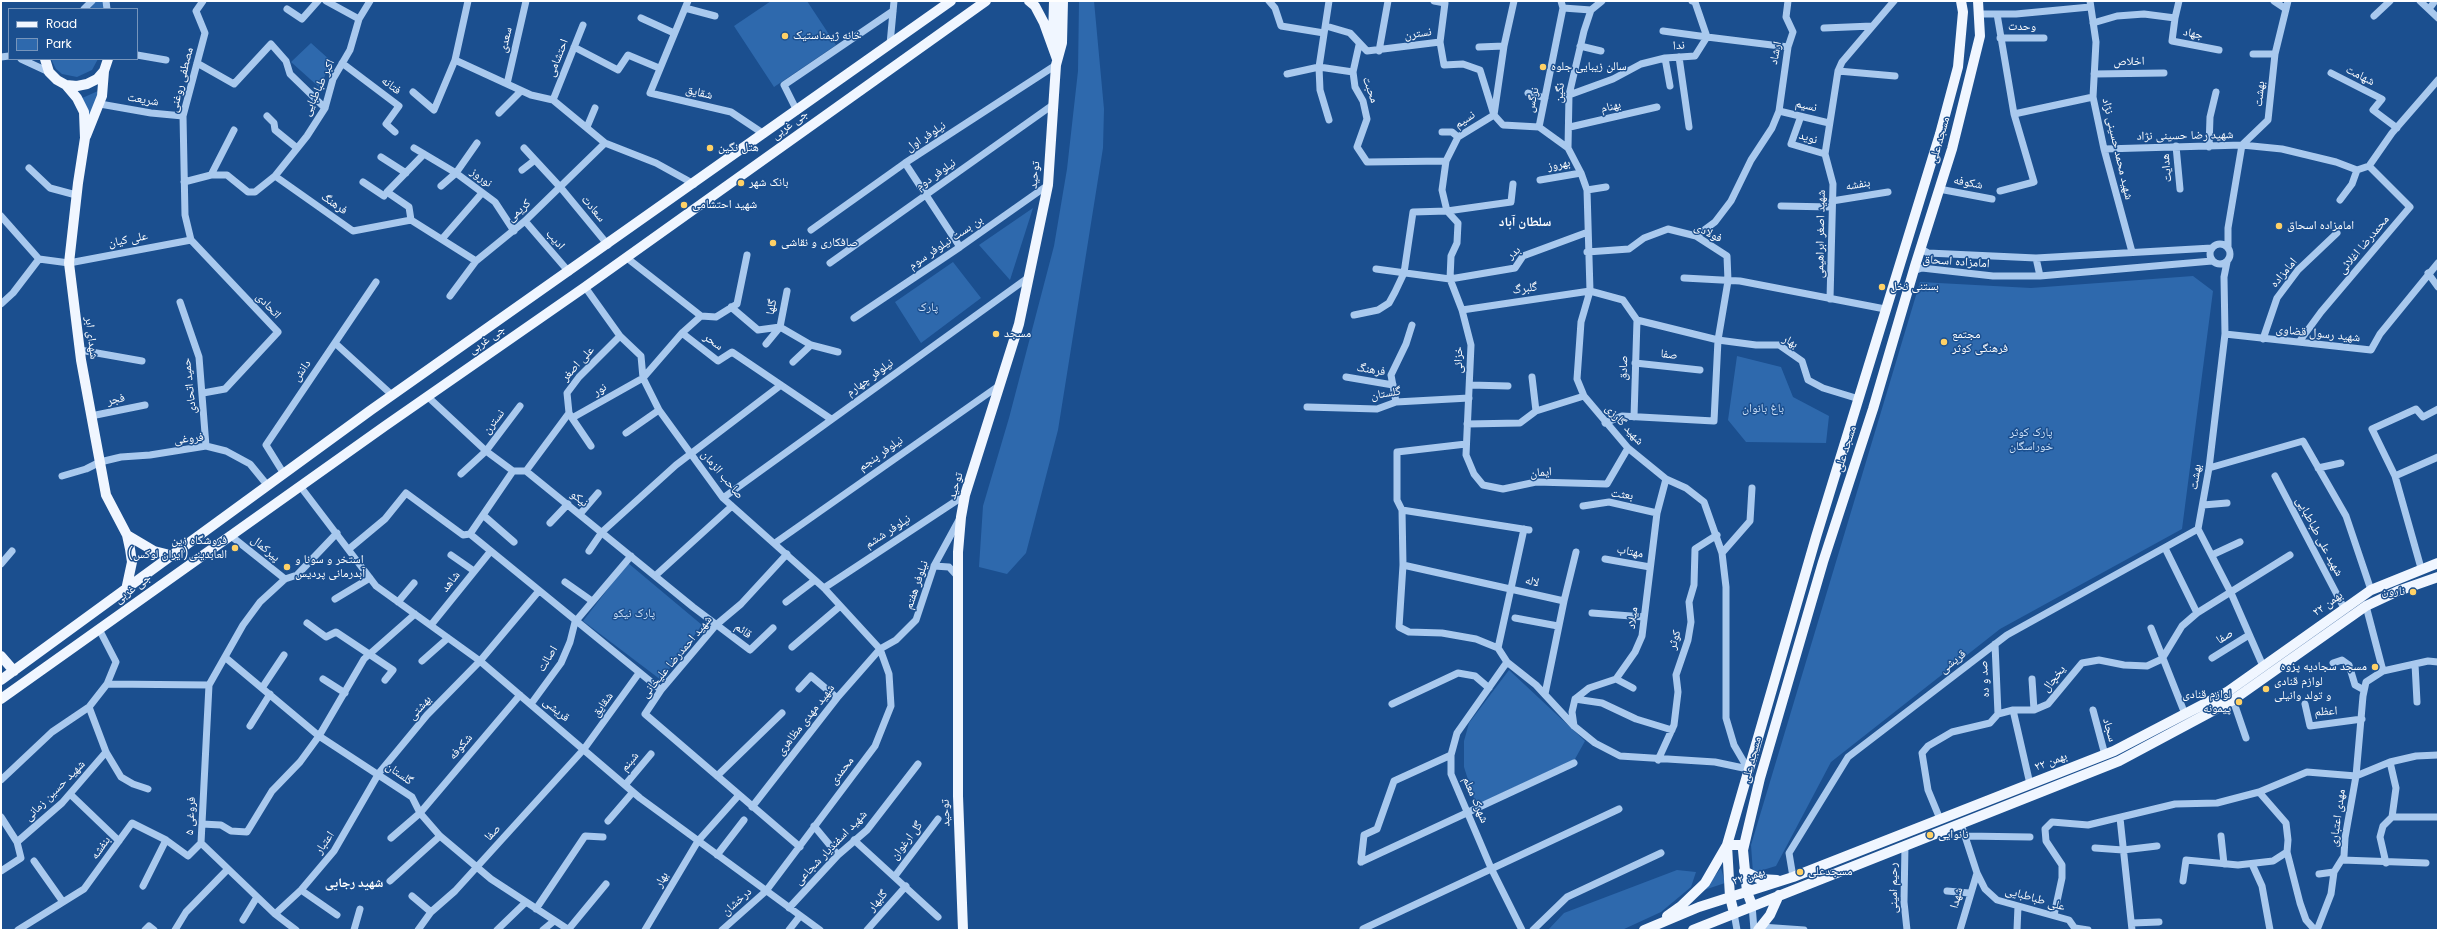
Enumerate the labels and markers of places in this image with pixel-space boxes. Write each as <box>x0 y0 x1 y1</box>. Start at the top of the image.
place label: خانه ژیمناستیک <box>793 29 862 43</box>
marker: خانه ژیمناستیک <box>780 31 790 41</box>
place label: سالن زیبایی جلوه <box>1551 60 1627 74</box>
marker: سالن زیبایی جلوه <box>1538 62 1548 72</box>
place label: هتل نگین <box>718 141 759 155</box>
marker: هتل نگین <box>705 143 715 153</box>
place label: بانک شهر <box>749 176 788 190</box>
marker: بانک شهر <box>736 178 746 188</box>
place label: شهید احتشامی <box>692 198 757 212</box>
marker: شهید احتشامی <box>679 200 689 210</box>
place label: امامزاده اسحاق <box>2287 219 2354 233</box>
marker: امامزاده اسحاق <box>2274 221 2284 231</box>
place label: صافکاری و نقاشی <box>781 236 858 250</box>
marker: صافکاری و نقاشی <box>768 238 778 248</box>
place label: بستنی نخل <box>1890 280 1939 294</box>
marker: بستنی نخل <box>1877 282 1887 292</box>
place label: مسجد <box>1004 327 1031 341</box>
place label: مجتمع فرهنگی کوثر <box>1952 328 2008 356</box>
marker: مسجد <box>991 329 1001 339</box>
marker: مجتمع فرهنگی کوثر <box>1939 337 1949 347</box>
place label: فروشگاه زین العابدینی(ایران لوکس) <box>128 534 227 562</box>
marker: فروشگاه زین العابدینی(ایران لوکس) <box>230 543 240 553</box>
place label: استخر و سونا و آبدرمانی پردیس <box>295 553 365 581</box>
marker: استخر و سونا و آبدرمانی پردیس <box>282 562 292 572</box>
place label: نارون <box>2381 585 2405 599</box>
marker: نارون <box>2408 587 2418 597</box>
place label: مسجد سجادیه پزوه <box>2281 660 2367 674</box>
marker: مسجد سجادیه پزوه <box>2370 662 2380 672</box>
place label: لوازم قنادی و تولد وانیلی <box>2274 675 2331 703</box>
marker: لوازم قنادی و تولد وانیلی <box>2261 684 2271 694</box>
place label: لوازم قنادی پیمونه <box>2182 688 2231 716</box>
marker: لوازم قنادی پیمونه <box>2234 697 2244 707</box>
place label: نانوایی <box>1938 828 1968 842</box>
marker: نانوایی <box>1925 830 1935 840</box>
place label: مسجدعلی <box>1808 865 1852 879</box>
marker: مسجدعلی <box>1795 867 1805 877</box>

